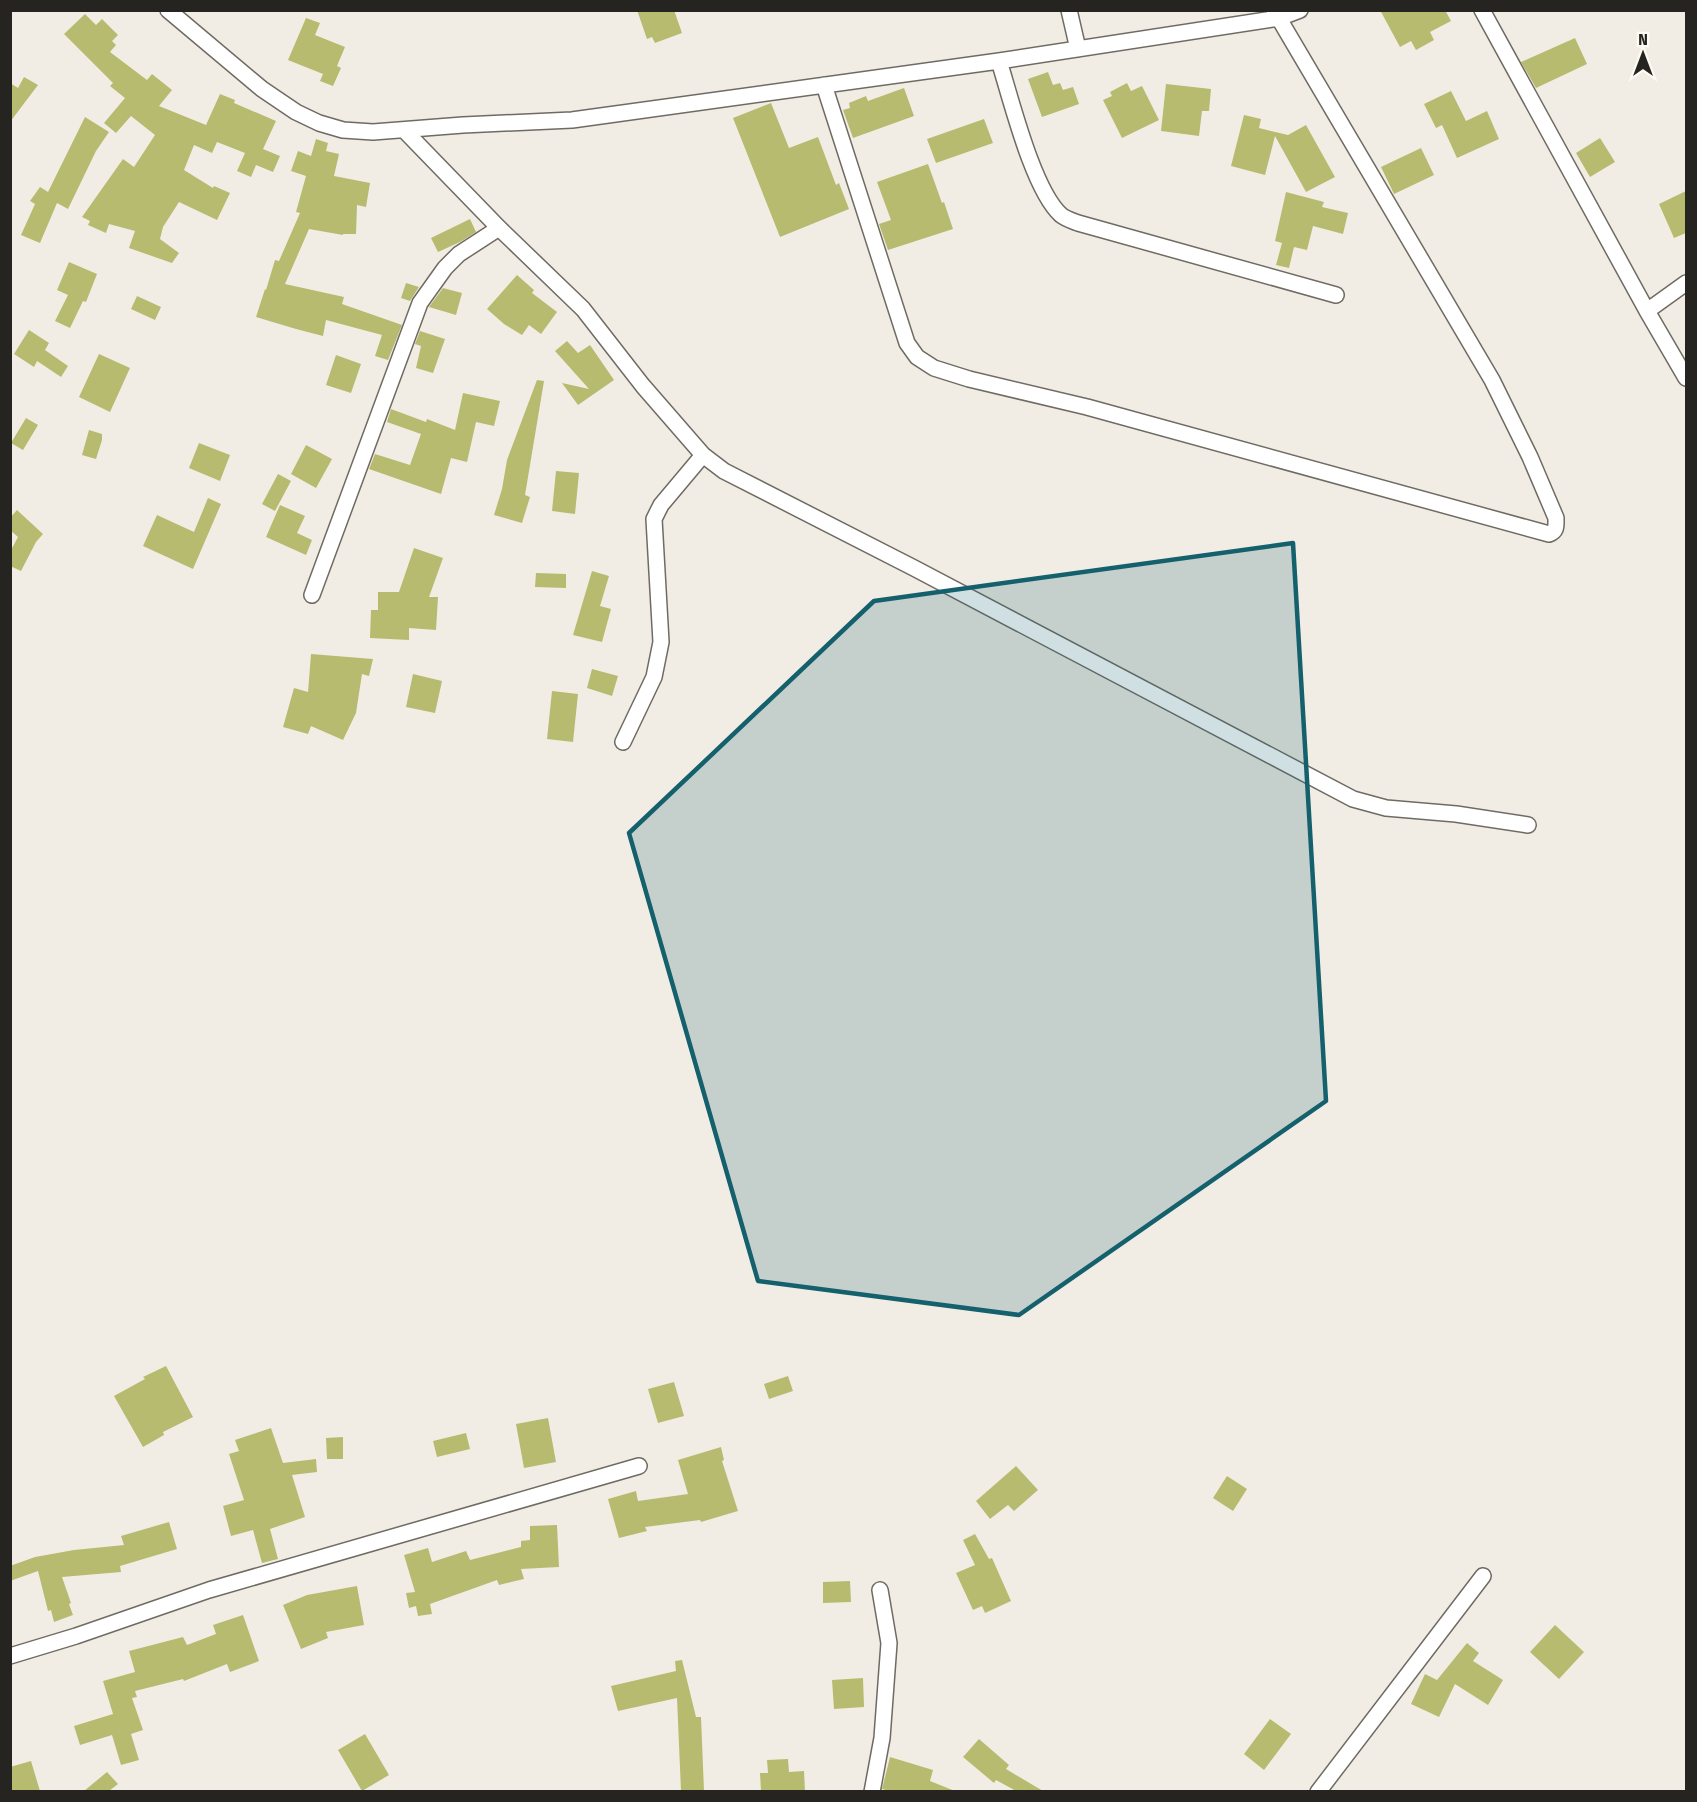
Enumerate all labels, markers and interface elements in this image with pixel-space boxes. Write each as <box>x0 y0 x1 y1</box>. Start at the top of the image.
north arrow <box>1613 24 1673 84</box>
text: N <box>1638 30 1648 49</box>

